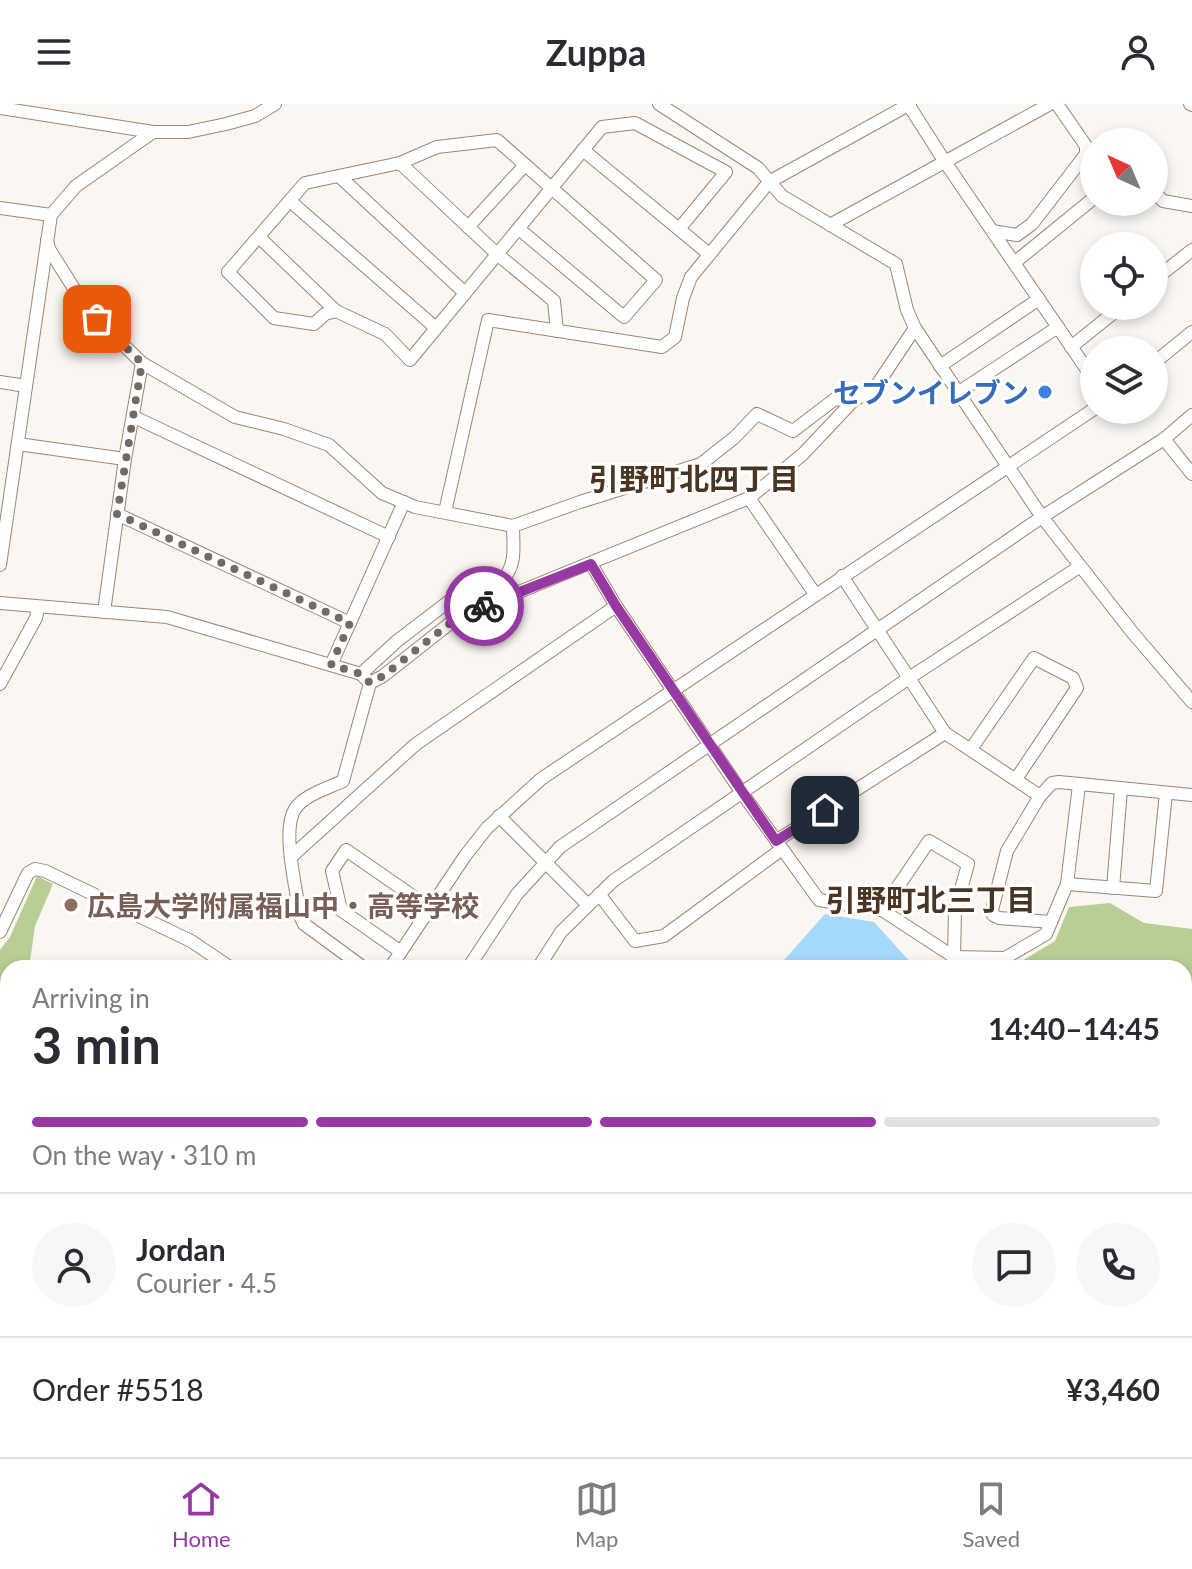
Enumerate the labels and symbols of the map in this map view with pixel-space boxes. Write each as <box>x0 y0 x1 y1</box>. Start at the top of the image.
north arrow <box>1080 128 1168 216</box>
pin <box>63 285 131 353</box>
place label: セブンイレブン <box>833 375 1029 409</box>
marker: セブンイレブン <box>1036 383 1054 401</box>
district label: 引野町北四丁目 <box>589 460 799 496</box>
courier <box>444 566 524 646</box>
pin <box>791 776 859 844</box>
district label: 引野町北三丁目 <box>826 881 1036 917</box>
place label: 広島大学附属福山中・高等学校 <box>87 888 479 922</box>
marker: 広島大学附属福山中・高等学校 <box>62 896 80 914</box>

